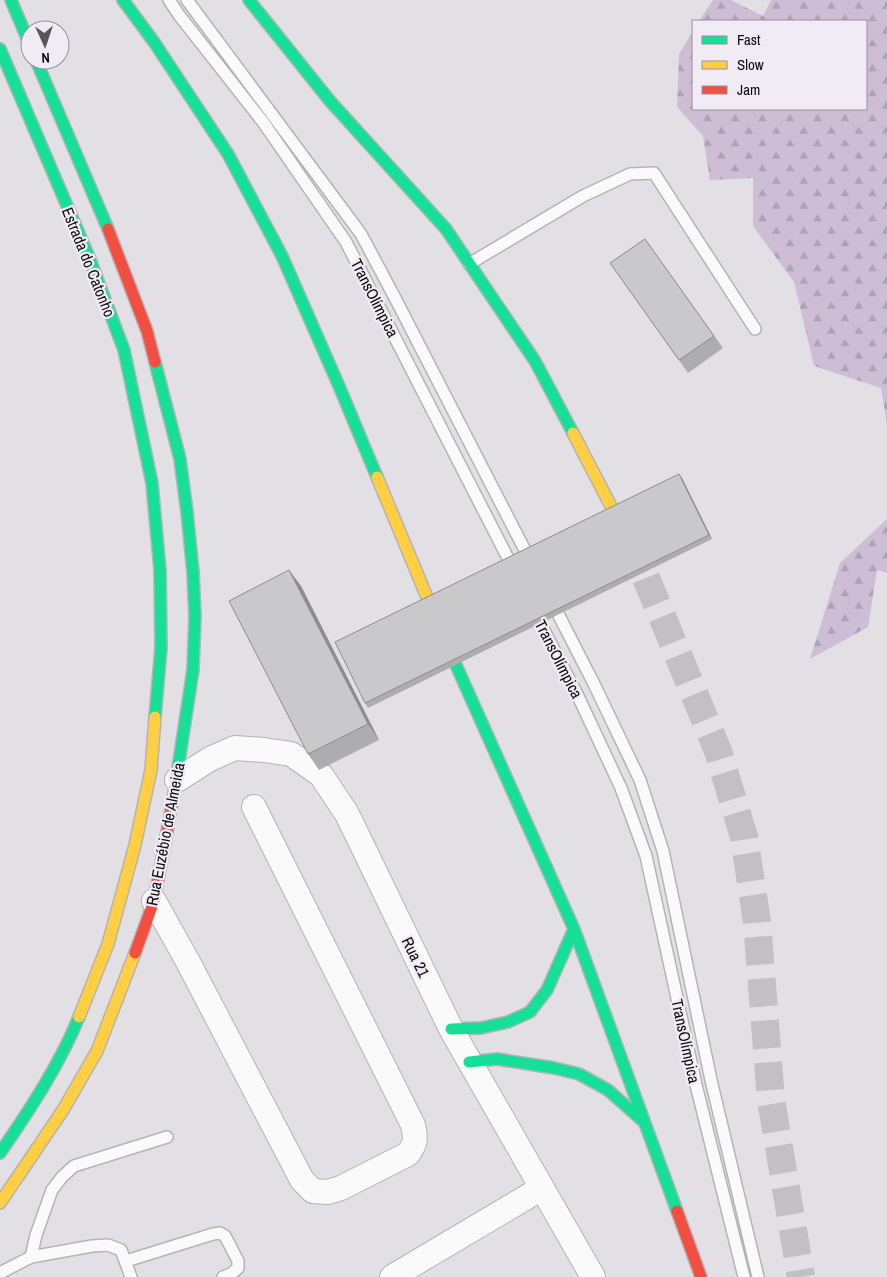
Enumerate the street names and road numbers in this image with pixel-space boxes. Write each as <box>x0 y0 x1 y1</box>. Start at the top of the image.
street label: Estrada do Catonho <box>57 204 121 320</box>
street label: TransOlímpica <box>346 255 405 342</box>
street label: TransOlímpica <box>530 616 589 703</box>
street label: Rua Euzébio de Almeida <box>140 760 190 907</box>
street label: Rua 21 <box>397 933 435 981</box>
street label: TransOlímpica <box>666 997 706 1086</box>

